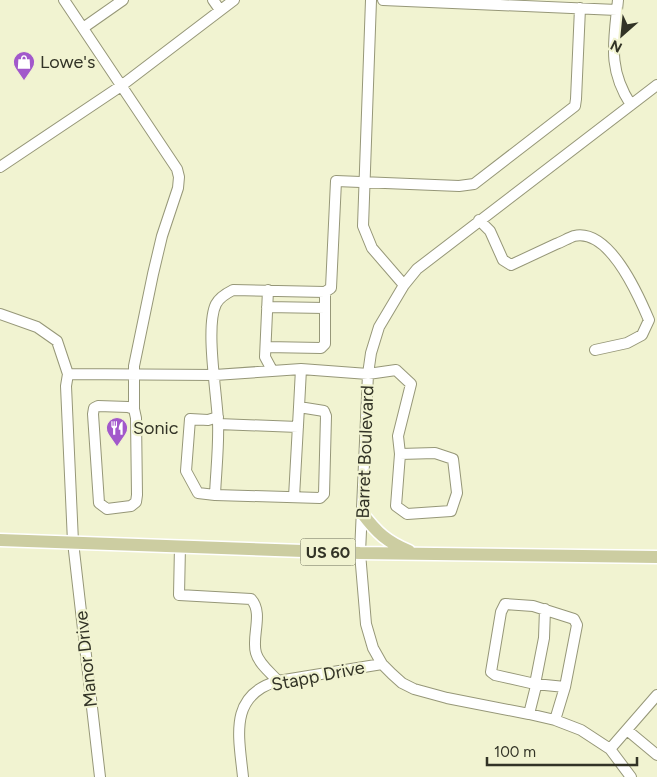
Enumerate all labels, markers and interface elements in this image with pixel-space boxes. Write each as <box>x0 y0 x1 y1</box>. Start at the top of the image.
north arrow <box>597 10 647 60</box>
text: N <box>608 36 625 56</box>
shop icon: Lowe's <box>12 50 36 81</box>
place label: Lowe's <box>40 51 95 73</box>
street label: Barret Boulevard <box>352 385 378 519</box>
restaurant icon: Sonic <box>105 416 129 447</box>
place label: Sonic <box>133 417 179 439</box>
road number: US 60 <box>300 538 356 566</box>
street label: Manor Drive <box>70 609 102 708</box>
street label: Stapp Drive <box>270 656 367 696</box>
scale bar <box>487 734 637 766</box>
text: 100 m <box>494 743 536 761</box>

